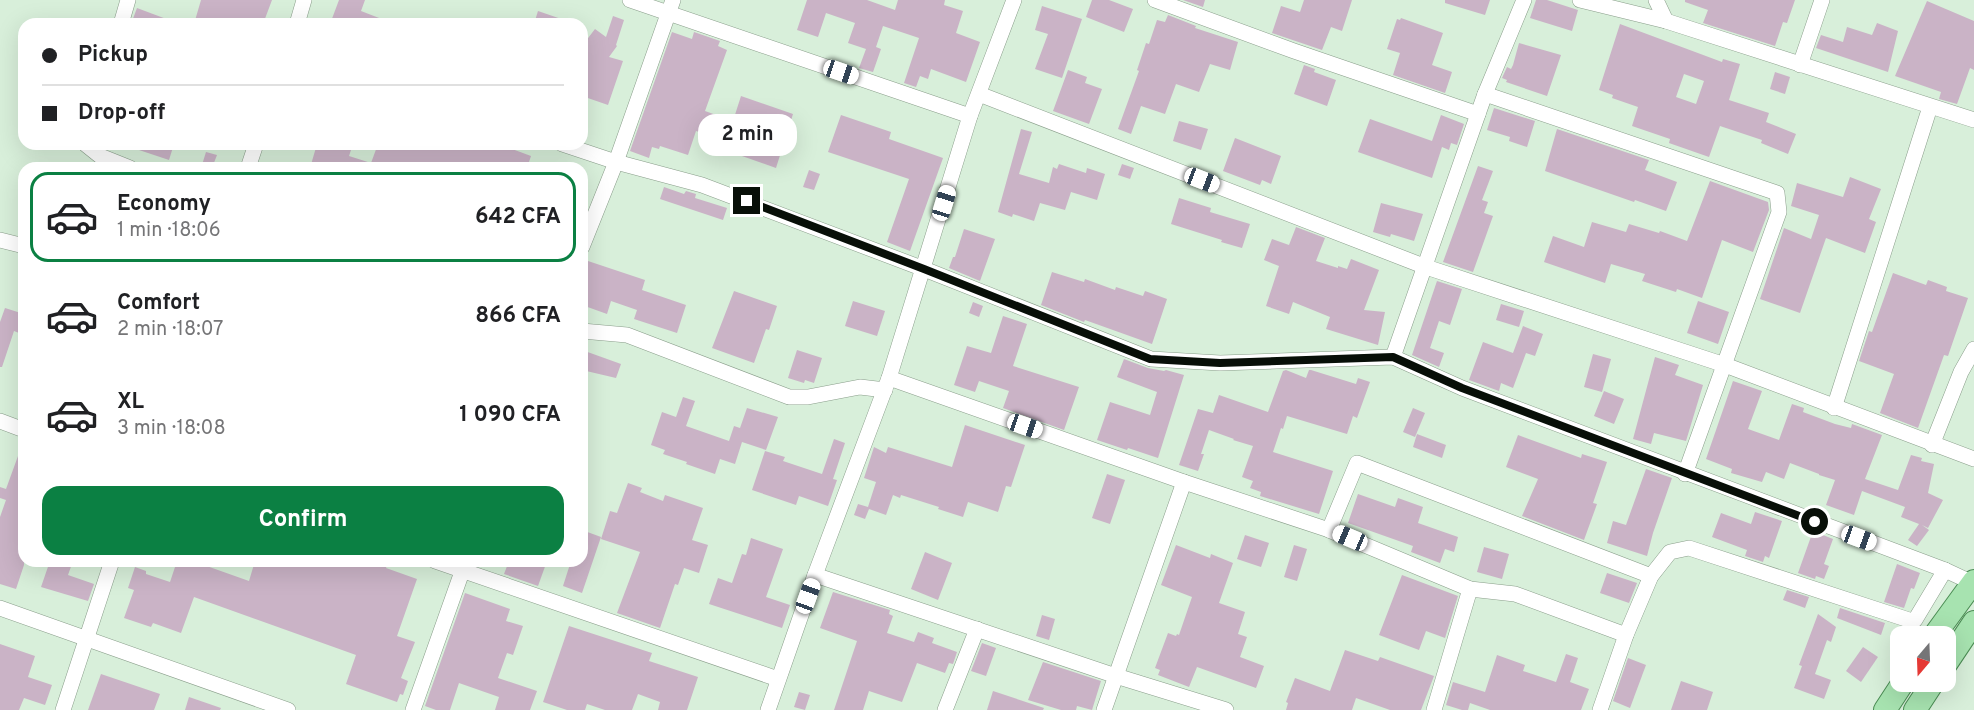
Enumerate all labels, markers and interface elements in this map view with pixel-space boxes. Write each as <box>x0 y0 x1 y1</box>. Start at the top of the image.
text: Pickup <box>78 42 148 69</box>
car <box>821 58 861 86</box>
text: Drop-off <box>78 100 165 127</box>
callout: 2 min <box>698 114 796 156</box>
text: 2 min <box>721 122 774 148</box>
car <box>1182 165 1222 195</box>
car <box>930 183 958 223</box>
route end <box>733 187 760 214</box>
icon: car <box>45 190 99 244</box>
text: Economy <box>117 191 211 218</box>
text: 642 CFA <box>475 204 561 231</box>
text: 1 min · 18:06 <box>117 218 221 244</box>
icon: car <box>45 289 99 343</box>
text: Comfort <box>117 290 200 317</box>
text: 866 CFA <box>475 303 561 330</box>
text: 2 min · 18:07 <box>117 317 223 343</box>
icon: car <box>45 388 99 442</box>
text: XL <box>117 389 144 416</box>
text: 1 090 CFA <box>459 402 561 429</box>
car <box>1005 412 1045 440</box>
text: 3 min · 18:08 <box>117 416 226 442</box>
button: Confirm <box>42 486 564 555</box>
route start <box>1801 508 1828 535</box>
car <box>1330 523 1370 553</box>
car <box>1839 523 1879 553</box>
car <box>793 576 823 616</box>
north arrow <box>1890 626 1956 692</box>
map controls <box>1890 626 1956 692</box>

